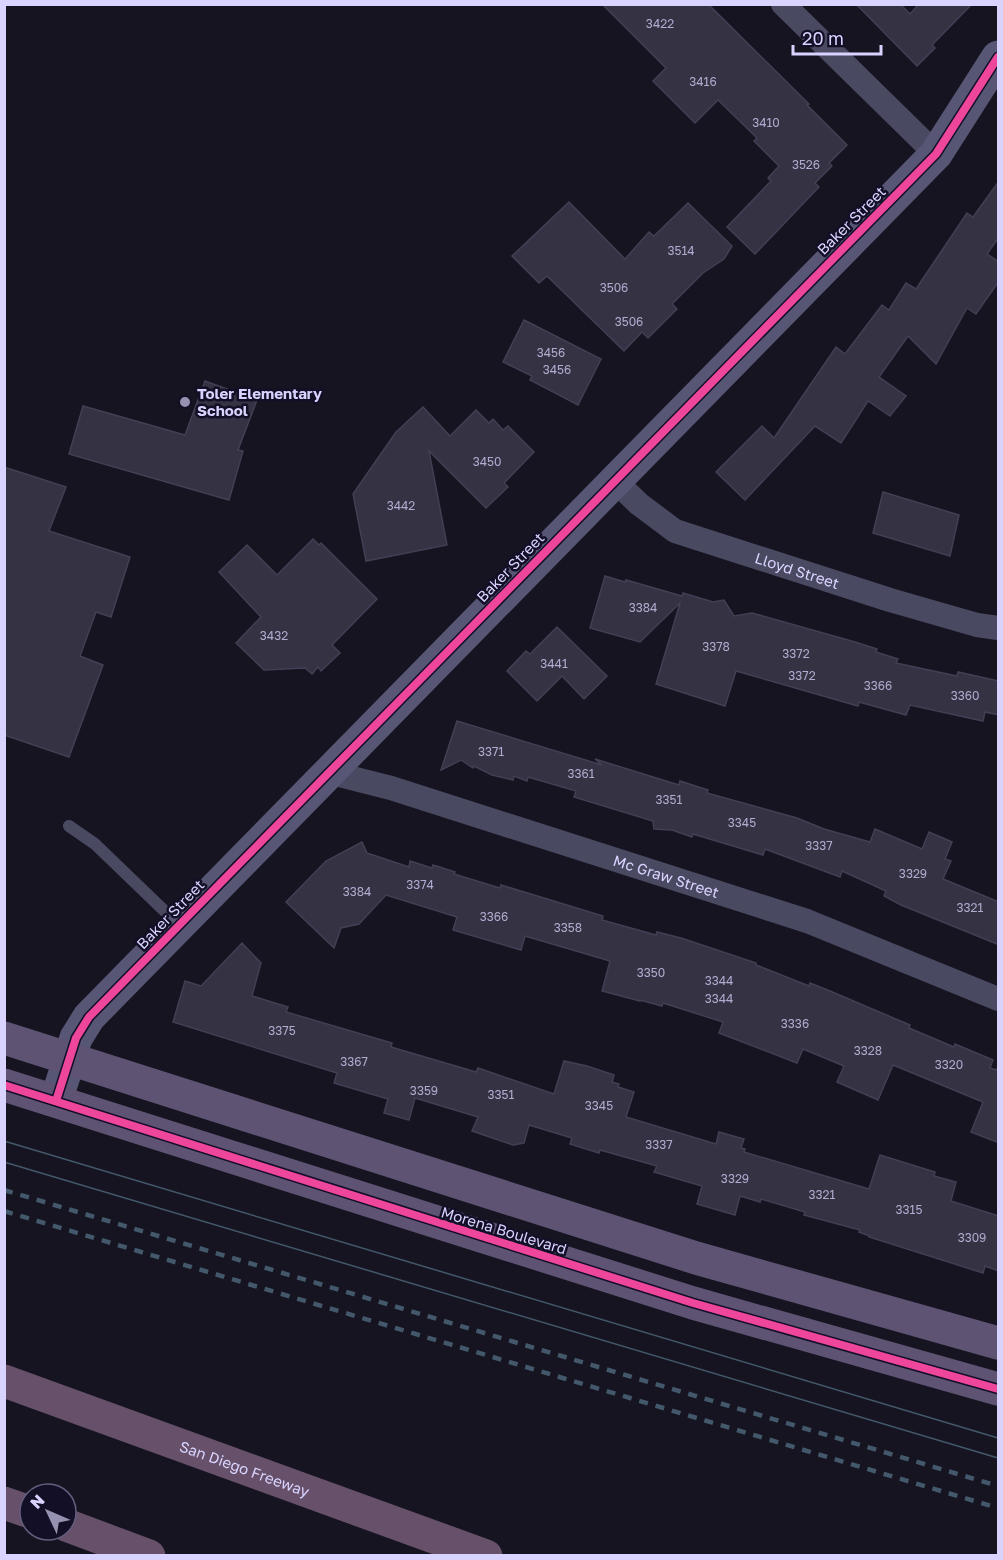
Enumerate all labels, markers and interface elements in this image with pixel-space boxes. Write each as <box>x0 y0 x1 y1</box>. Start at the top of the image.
house number: 3422 <box>646 16 674 31</box>
scale bar <box>793 18 882 56</box>
text: 20 m <box>802 27 844 49</box>
house number: 3416 <box>689 74 717 89</box>
house number: 3410 <box>752 115 780 130</box>
house number: 3526 <box>792 157 820 172</box>
street label: Baker Street <box>813 182 889 258</box>
house number: 3514 <box>667 243 695 258</box>
house number: 3506 <box>600 280 628 295</box>
house number: 3506 <box>615 314 643 329</box>
house number: 3456 <box>537 345 565 360</box>
house number: 3456 <box>543 362 571 377</box>
place label: Toler Elementary School <box>197 384 322 419</box>
marker: Toler Elementary School <box>178 395 192 409</box>
house number: 3450 <box>473 454 501 469</box>
house number: 3442 <box>387 498 415 513</box>
street label: Baker Street <box>472 529 548 605</box>
street label: Lloyd Street <box>753 548 842 592</box>
house number: 3384 <box>629 600 657 615</box>
house number: 3432 <box>260 628 288 643</box>
house number: 3378 <box>702 639 730 654</box>
house number: 3372 <box>782 646 810 661</box>
house number: 3441 <box>540 656 568 671</box>
house number: 3372 <box>788 668 816 683</box>
house number: 3366 <box>864 678 892 693</box>
house number: 3360 <box>951 688 979 703</box>
house number: 3371 <box>478 744 504 759</box>
house number: 3361 <box>567 766 595 781</box>
house number: 3351 <box>656 792 683 807</box>
house number: 3345 <box>728 815 756 830</box>
house number: 3337 <box>805 838 833 853</box>
street label: Mc Graw Street <box>611 851 721 901</box>
house number: 3329 <box>899 866 927 881</box>
street label: Baker Street <box>132 876 208 952</box>
house number: 3374 <box>406 877 434 892</box>
house number: 3384 <box>343 884 371 899</box>
house number: 3321 <box>957 900 984 915</box>
house number: 3366 <box>480 909 508 924</box>
house number: 3358 <box>554 920 582 935</box>
house number: 3350 <box>637 965 665 980</box>
house number: 3344 <box>705 973 733 988</box>
house number: 3344 <box>705 991 733 1006</box>
house number: 3336 <box>781 1016 809 1031</box>
house number: 3375 <box>268 1023 296 1038</box>
house number: 3328 <box>854 1043 882 1058</box>
house number: 3367 <box>340 1054 368 1069</box>
house number: 3320 <box>935 1057 963 1072</box>
house number: 3359 <box>410 1083 438 1098</box>
house number: 3351 <box>488 1087 515 1102</box>
house number: 3345 <box>585 1098 613 1113</box>
house number: 3337 <box>645 1137 673 1152</box>
house number: 3329 <box>721 1171 749 1186</box>
house number: 3321 <box>809 1187 836 1202</box>
street label: Morena Boulevard <box>439 1202 569 1258</box>
house number: 3315 <box>896 1202 922 1217</box>
house number: 3309 <box>958 1230 986 1245</box>
street label: San Diego Freeway <box>177 1437 313 1500</box>
north arrow <box>18 1482 78 1542</box>
text: N <box>26 1490 49 1513</box>

